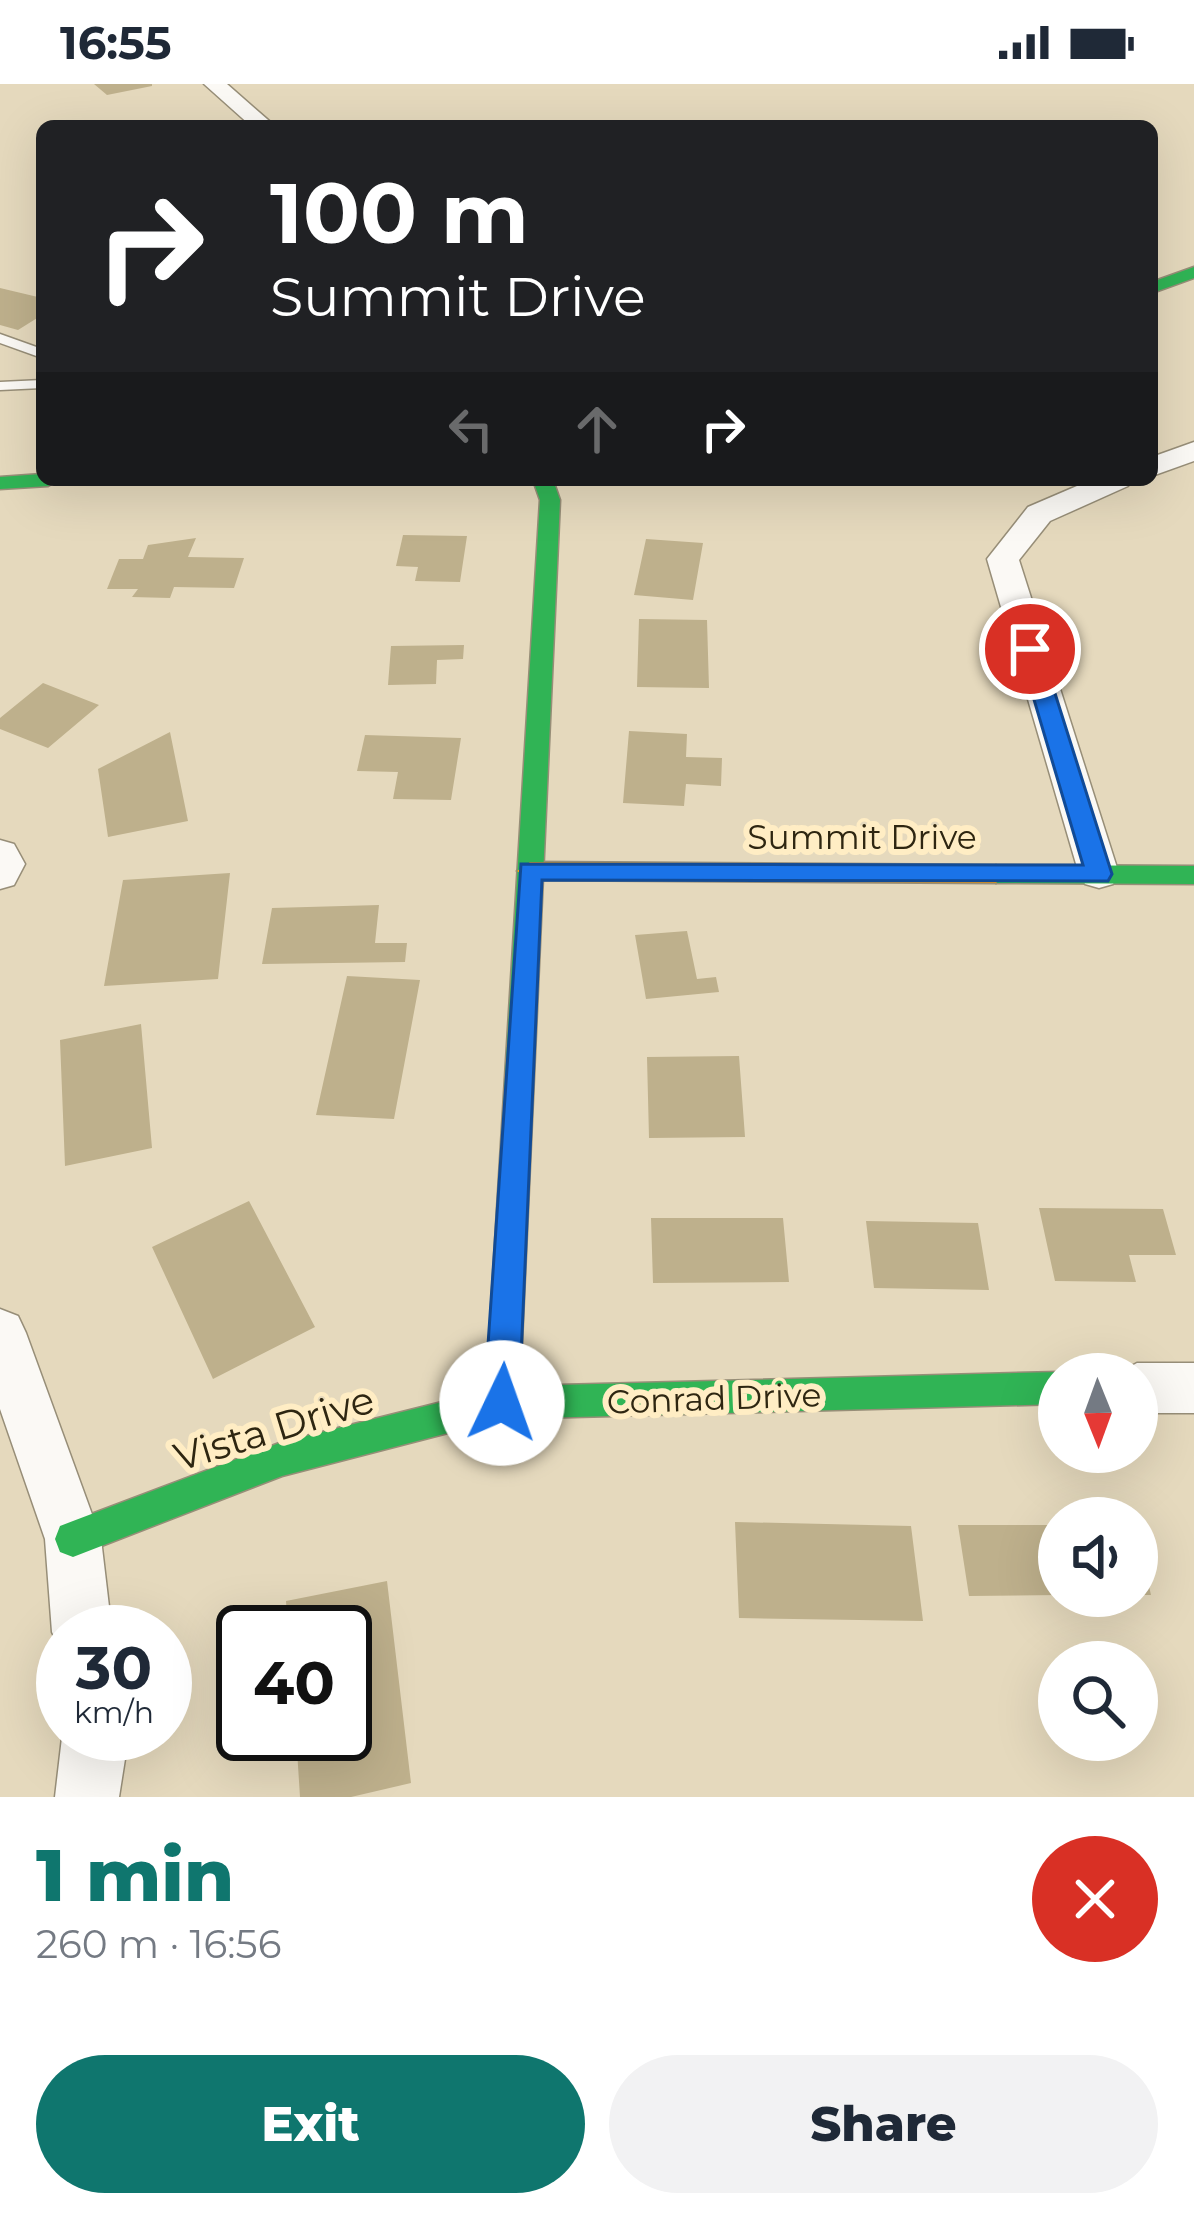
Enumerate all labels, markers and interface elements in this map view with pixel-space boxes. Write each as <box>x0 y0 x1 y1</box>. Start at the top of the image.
text: 16:55 <box>60 15 171 70</box>
text: 100 m <box>270 162 529 264</box>
icon: right <box>72 168 228 324</box>
text: Summit Drive <box>270 264 646 330</box>
icon: left <box>438 396 504 462</box>
icon: ahead <box>564 396 630 462</box>
icon: right <box>690 396 756 462</box>
pin <box>979 598 1081 700</box>
icon: arrive <box>997 616 1063 682</box>
street label: Summit Drive <box>747 817 977 857</box>
position arrow <box>439 1340 565 1466</box>
north arrow <box>1038 1353 1158 1473</box>
map controls <box>1038 1353 1158 1761</box>
street label: Conrad Drive <box>606 1374 822 1422</box>
street label: Vista Drive <box>168 1375 380 1481</box>
button: sound <box>1038 1497 1158 1617</box>
speed limit sign: 40 <box>216 1605 372 1761</box>
text: 30 <box>76 1631 152 1704</box>
button: search <box>1038 1641 1158 1761</box>
text: km/h <box>74 1694 154 1731</box>
text: 1 min <box>36 1831 234 1919</box>
button: close <box>1032 1836 1158 1962</box>
text: 260 m · 16:56 <box>36 1920 281 1968</box>
button: Exit <box>36 2055 585 2193</box>
button: Share <box>609 2055 1158 2193</box>

